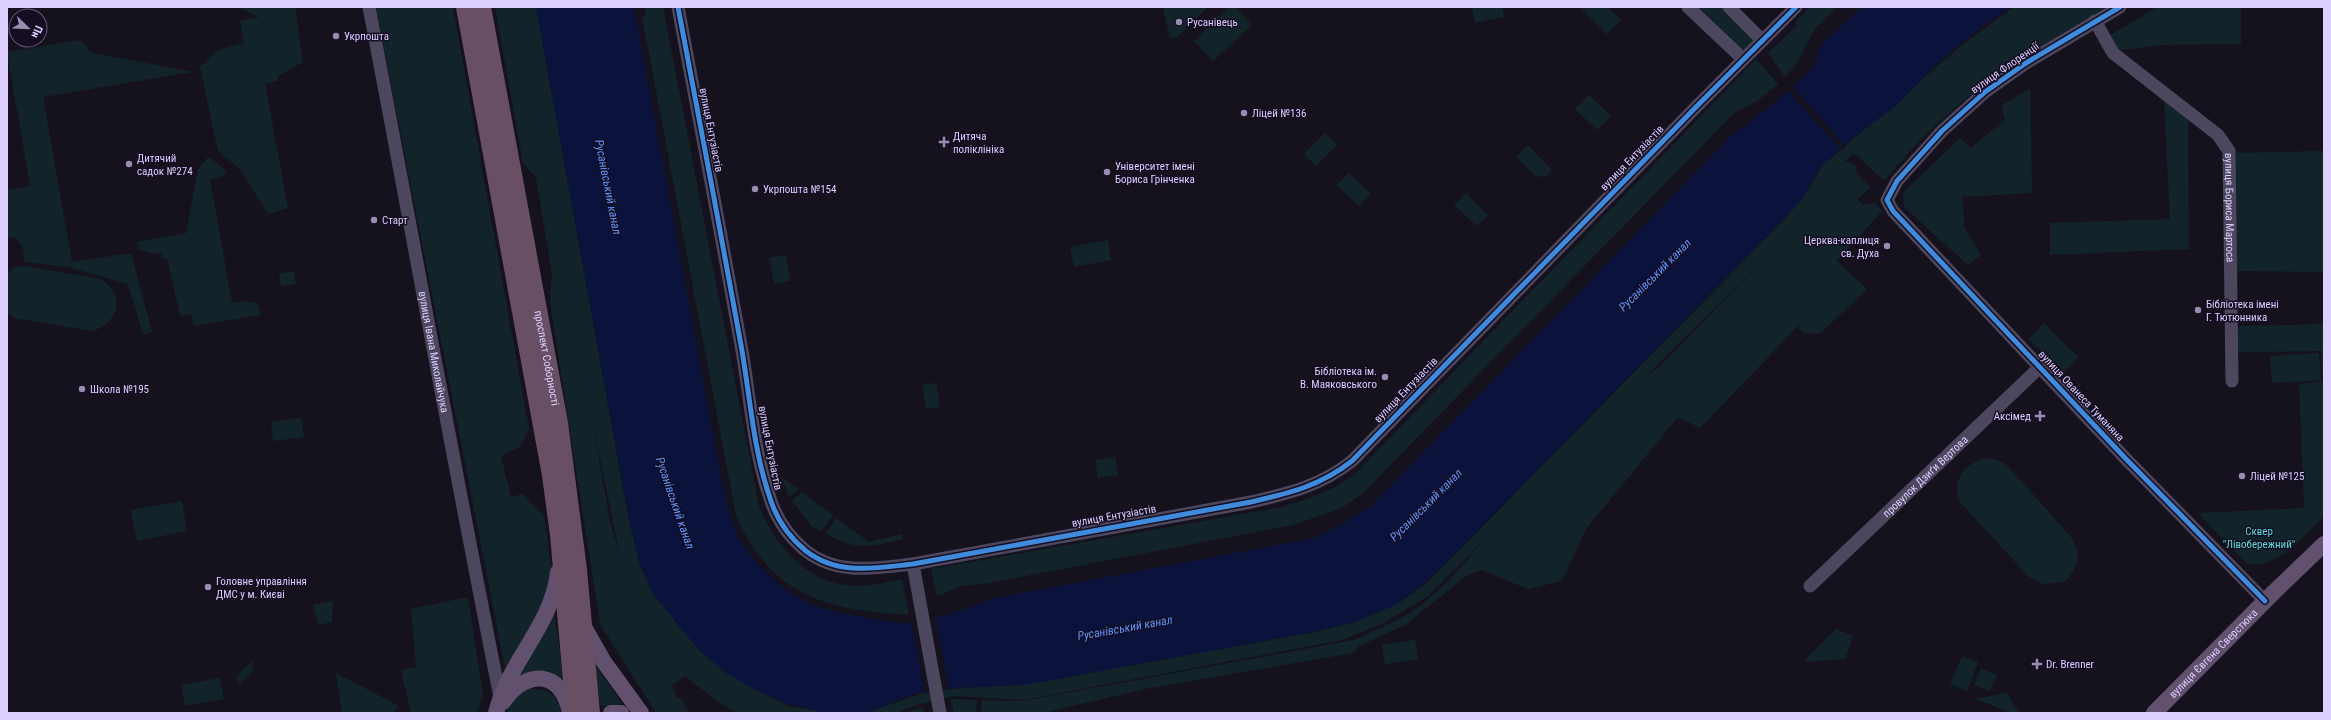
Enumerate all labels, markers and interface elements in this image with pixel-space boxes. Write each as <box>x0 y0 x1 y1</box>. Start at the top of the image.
north arrow <box>8 8 48 48</box>
place label: Русанівець <box>1187 16 1238 29</box>
marker: Русанівець <box>1174 17 1184 27</box>
text: Пн <box>28 24 45 40</box>
place label: Укрпошта <box>344 30 389 43</box>
marker: Укрпошта <box>331 31 341 41</box>
street label: вулиця Флоренції <box>1968 39 2043 96</box>
street label: вулиця Ентузіастів <box>696 87 726 173</box>
place label: Ліцей №136 <box>1252 107 1306 120</box>
marker: Ліцей №136 <box>1239 108 1249 118</box>
street label: вулиця Ентузіастів <box>1598 123 1666 193</box>
place label: Дитяча поліклініка <box>953 130 1004 156</box>
marker: Дитяча поліклініка <box>938 136 950 148</box>
water label: Русанівський канал <box>592 138 624 236</box>
place label: Дитячий садок №274 <box>137 152 193 178</box>
street label: вулиця Бориса Мартоса <box>2223 153 2237 262</box>
marker: Дитячий садок №274 <box>124 159 134 169</box>
place label: Університет імені Бориса Грінченка <box>1115 160 1195 186</box>
marker: Університет імені Бориса Грінченка <box>1102 167 1112 177</box>
place label: Укрпошта №154 <box>763 183 837 196</box>
marker: Укрпошта №154 <box>750 184 760 194</box>
place label: Старт <box>382 214 408 227</box>
marker: Старт <box>369 215 379 225</box>
place label: Церква-каплиця св. Духа <box>1804 234 1879 260</box>
water label: Русанівський канал <box>1616 236 1694 314</box>
marker: Церква-каплиця св. Духа <box>1882 241 1892 251</box>
street label: вулиця Івана Миколайчука <box>416 290 451 414</box>
place label: Бібліотека імені Г. Тютюнника <box>2206 298 2279 324</box>
marker: Бібліотека імені Г. Тютюнника <box>2193 305 2203 315</box>
street label: проспект Соборності <box>532 309 562 407</box>
street label: вулиця Ованеса Туманяна <box>2035 348 2127 444</box>
street label: вулиця Ентузіастів <box>1372 355 1440 425</box>
place label: Бібліотека ім. В. Маяковського <box>1300 365 1377 391</box>
marker: Бібліотека ім. В. Маяковського <box>1380 372 1390 382</box>
place label: Школа №195 <box>90 383 149 396</box>
marker: Школа №195 <box>77 384 87 394</box>
street label: вулиця Ентузіастів <box>755 405 785 491</box>
place label: Аксімед <box>1994 410 2031 423</box>
marker: Аксімед <box>2034 410 2046 422</box>
street label: провулок Дзиґи Вертова <box>1880 433 1970 520</box>
water label: Русанівський канал <box>653 455 697 551</box>
water label: Русанівський канал <box>1387 466 1465 544</box>
place label: Ліцей №125 <box>2250 470 2304 483</box>
marker: Ліцей №125 <box>2237 471 2247 481</box>
street label: вулиця Ентузіастів <box>1071 502 1157 530</box>
park label: Сквер "Лівобережний" <box>2223 525 2295 551</box>
place label: Головне управління ДМС у м. Києві <box>216 575 307 601</box>
marker: Головне управління ДМС у м. Києві <box>203 582 213 592</box>
street label: вулиця Євгена Сверстюка <box>2166 606 2260 701</box>
water label: Русанівський канал <box>1076 613 1174 643</box>
marker: Dr. Brenner <box>2031 658 2043 670</box>
place label: Dr. Brenner <box>2046 658 2095 671</box>

